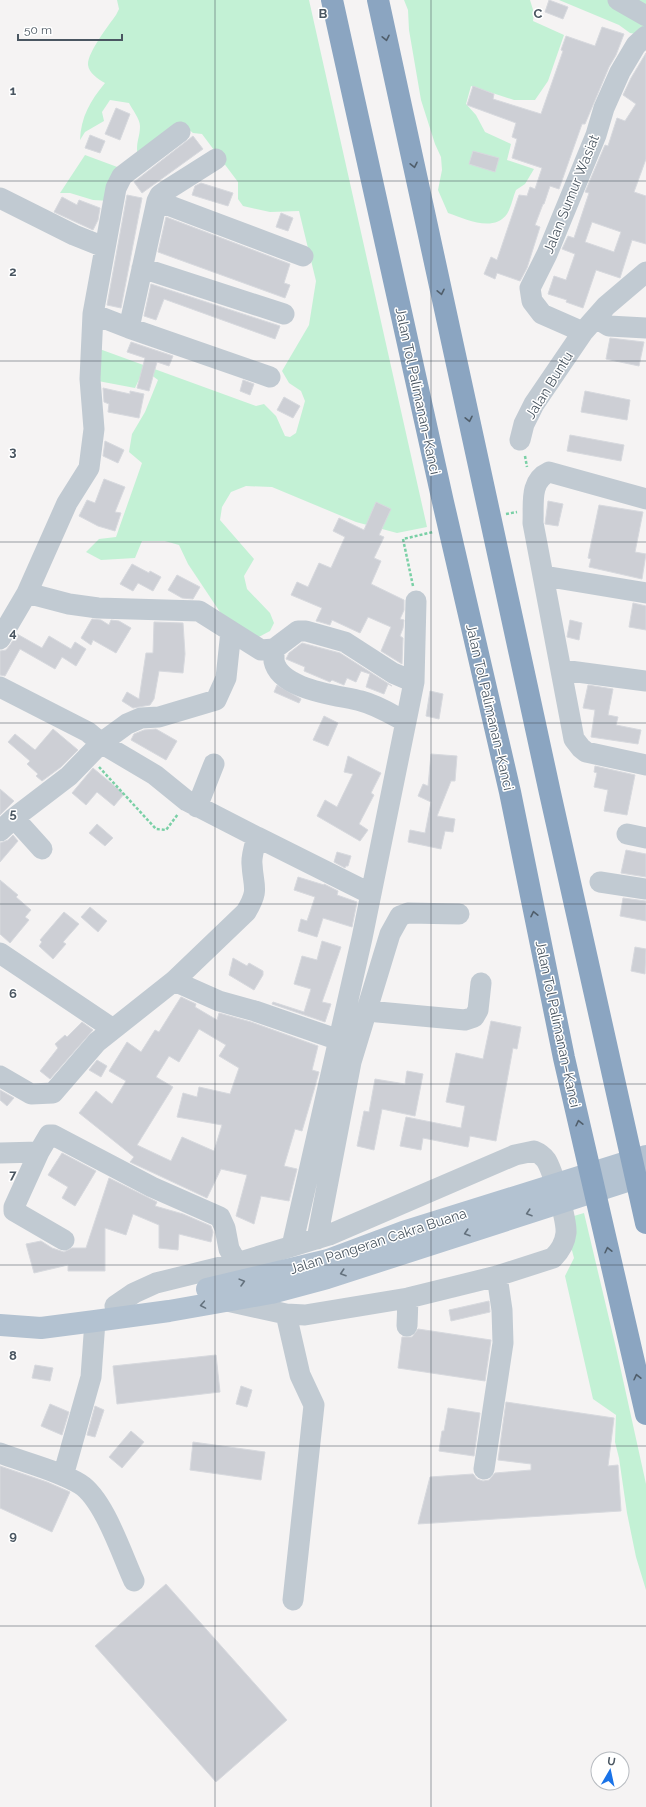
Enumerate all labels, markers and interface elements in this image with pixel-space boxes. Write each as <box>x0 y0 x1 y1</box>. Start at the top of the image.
text: B <box>319 6 328 21</box>
text: C <box>534 6 543 21</box>
scale bar <box>18 16 122 42</box>
text: 50 m <box>24 23 52 37</box>
one-way arrow <box>381 35 389 41</box>
text: 1 <box>10 83 17 98</box>
street label: Jalan Sumur Wasiat <box>540 132 602 256</box>
one-way arrow <box>409 162 417 168</box>
text: 2 <box>9 264 17 279</box>
one-way arrow <box>437 289 445 295</box>
street label: Jalan Tol Palimanan–Kanci <box>392 306 444 476</box>
street label: Jalan Buntu <box>522 348 576 422</box>
one-way arrow <box>464 416 472 422</box>
text: 3 <box>9 444 17 459</box>
street label: Jalan Tol Palimanan–Kanci <box>463 622 517 792</box>
text: 4 <box>9 625 17 640</box>
text: 5 <box>9 806 17 821</box>
one-way arrow <box>531 911 539 917</box>
street label: Jalan Tol Palimanan–Kanci <box>532 939 584 1109</box>
text: 6 <box>9 986 17 1001</box>
one-way arrow <box>575 1120 583 1126</box>
text: 7 <box>9 1167 17 1182</box>
street label: Jalan Pangeran Cakra Buana <box>288 1205 468 1277</box>
one-way arrow <box>526 1208 533 1217</box>
one-way arrow <box>464 1228 471 1237</box>
one-way arrow <box>604 1247 612 1253</box>
one-way arrow <box>340 1268 347 1276</box>
one-way arrow <box>239 1278 246 1287</box>
one-way arrow <box>200 1300 206 1309</box>
text: 8 <box>9 1348 17 1363</box>
one-way arrow <box>633 1373 642 1380</box>
text: 9 <box>9 1528 17 1543</box>
north arrow <box>590 1751 630 1791</box>
text: U <box>606 1755 617 1769</box>

